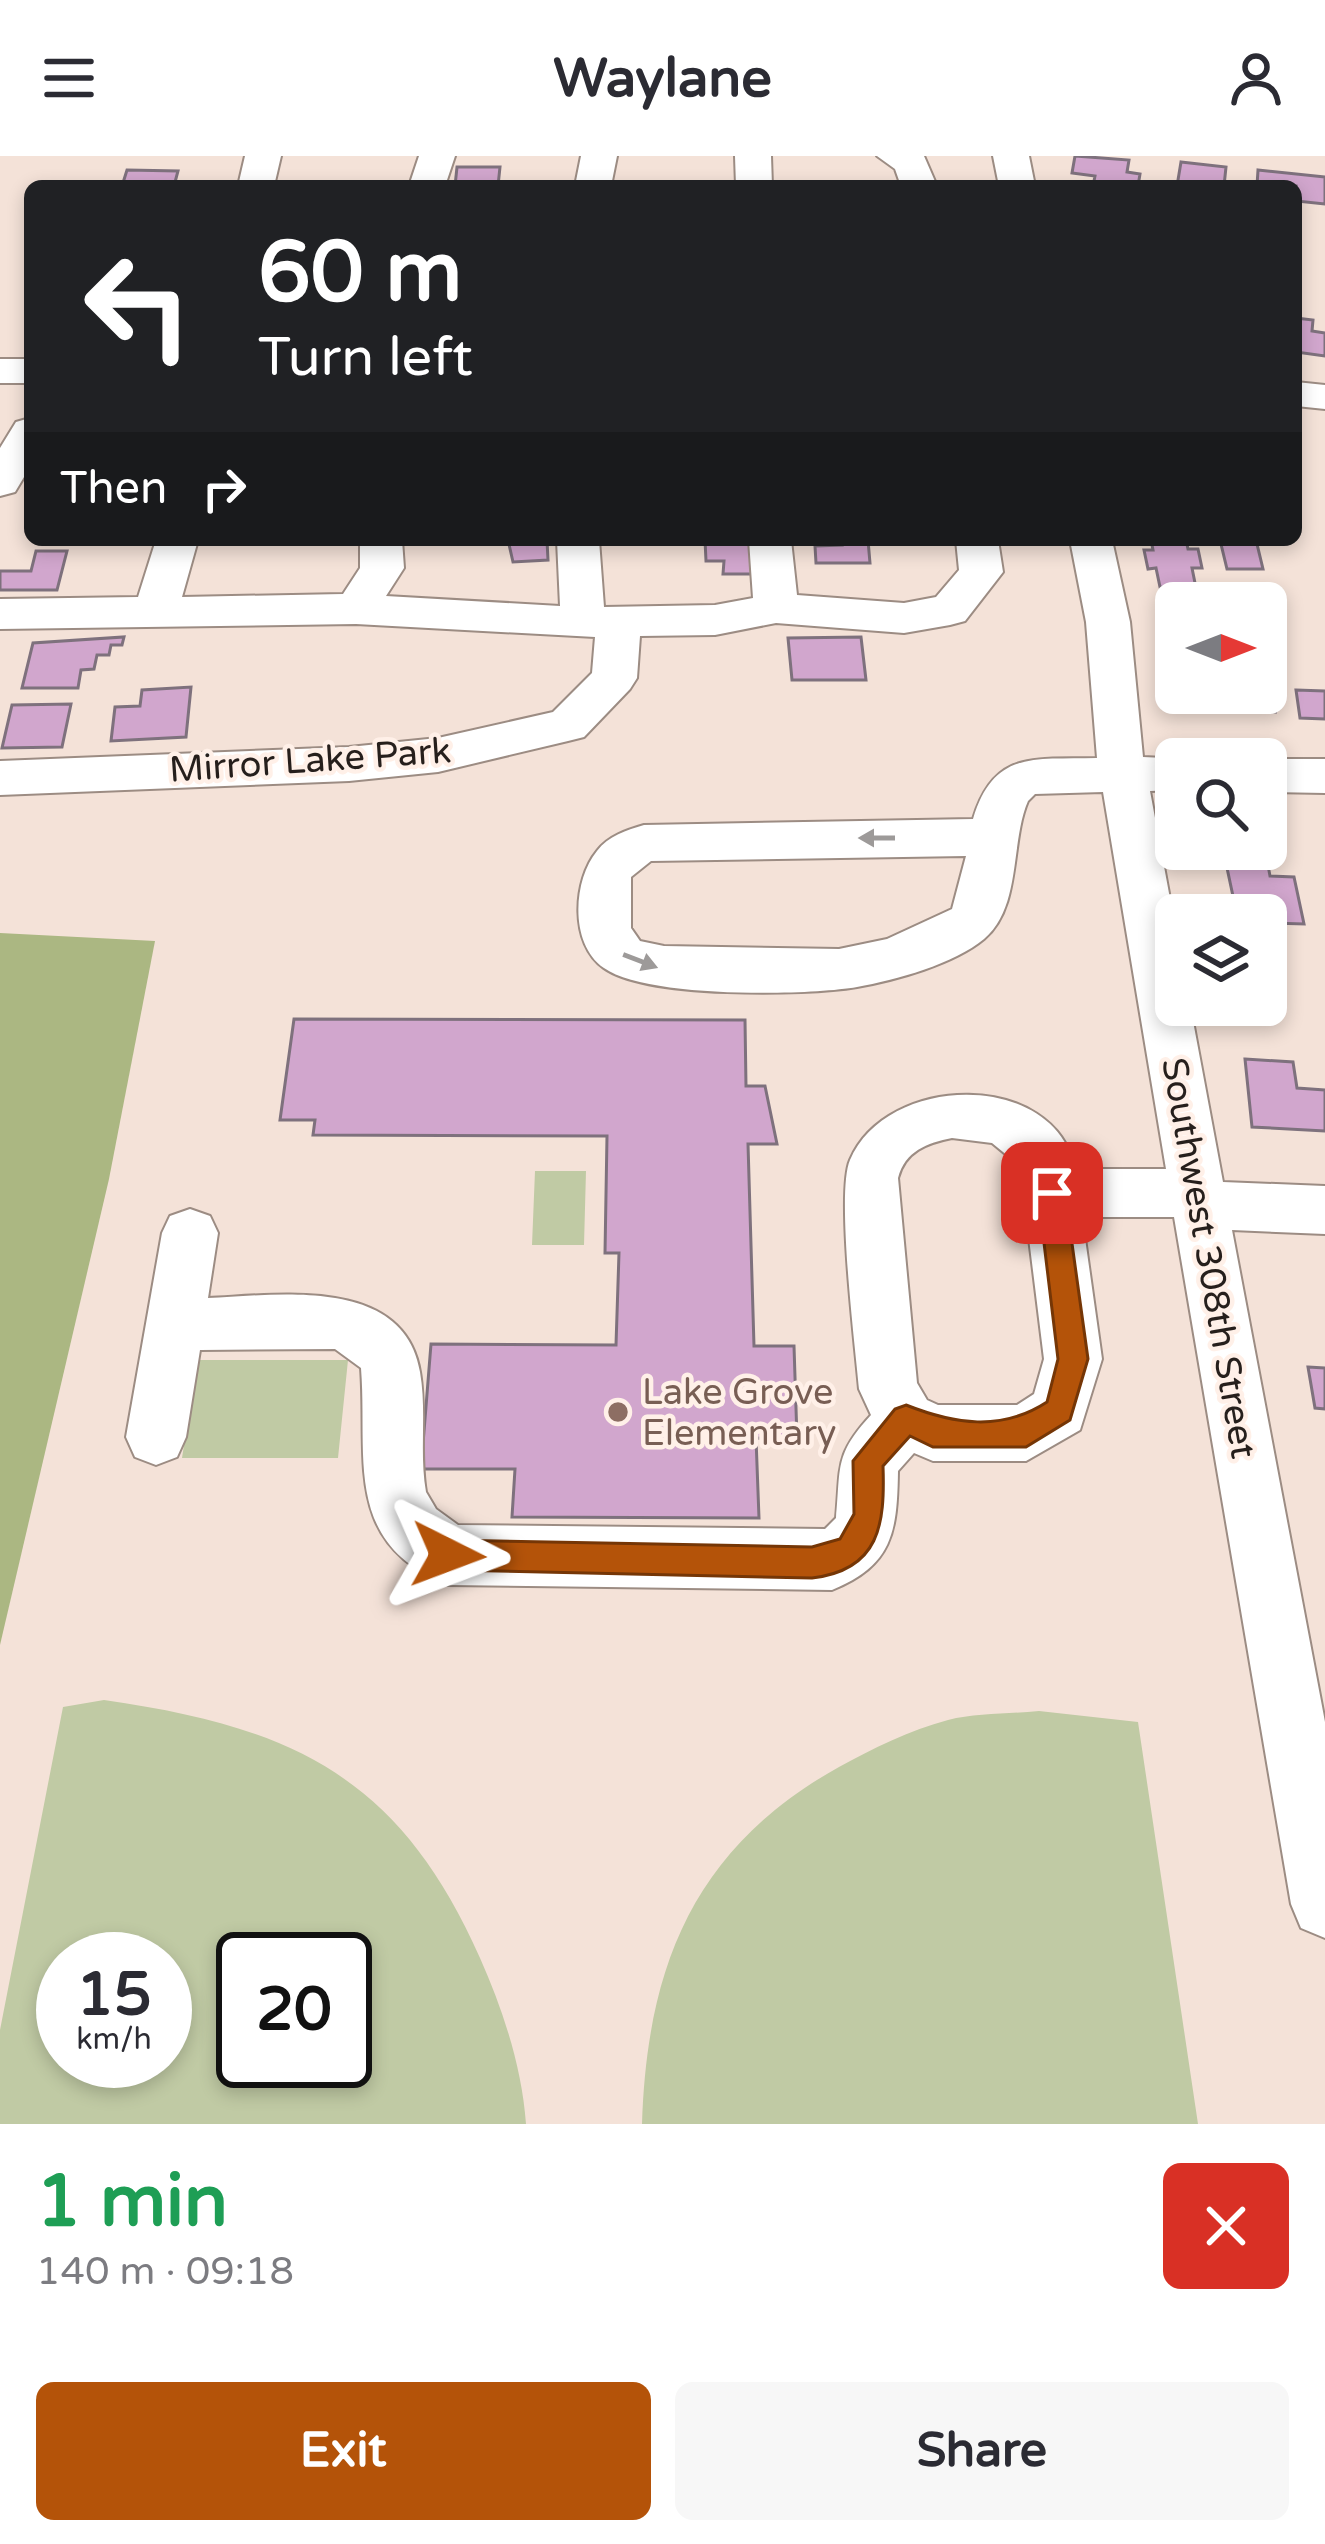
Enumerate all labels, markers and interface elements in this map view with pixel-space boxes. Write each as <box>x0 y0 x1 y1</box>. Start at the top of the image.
icon: menu <box>36 45 102 111</box>
icon: person <box>1223 45 1289 111</box>
text: Waylane <box>553 46 772 111</box>
text: 60 m <box>258 223 462 324</box>
icon: left <box>60 228 216 384</box>
text: Turn left <box>258 325 473 390</box>
icon: right <box>191 456 257 522</box>
text: Then <box>60 462 167 516</box>
north arrow <box>1155 582 1287 714</box>
map controls <box>1155 582 1287 1026</box>
street label: Mirror Lake Park <box>168 729 452 792</box>
button: search <box>1155 738 1287 870</box>
one-way arrow <box>857 828 895 848</box>
button: layers <box>1155 894 1287 1026</box>
one-way arrow <box>622 953 658 972</box>
street label: Southwest 308th Street <box>1152 1055 1265 1462</box>
pin <box>1001 1142 1103 1244</box>
icon: arrive <box>1019 1160 1085 1226</box>
place label: Lake Grove Elementary <box>642 1371 836 1455</box>
marker: Lake Grove Elementary <box>605 1399 631 1425</box>
position arrow <box>385 1492 511 1618</box>
speed limit sign: 20 <box>216 1932 372 2088</box>
text: 15 <box>76 1959 152 2031</box>
text: km/h <box>76 2021 152 2058</box>
text: 1 min <box>36 2159 228 2246</box>
button: close <box>1163 2163 1289 2289</box>
text: 140 m · 09:18 <box>36 2248 294 2295</box>
button: Exit <box>36 2382 651 2520</box>
button: Share <box>675 2382 1289 2520</box>

